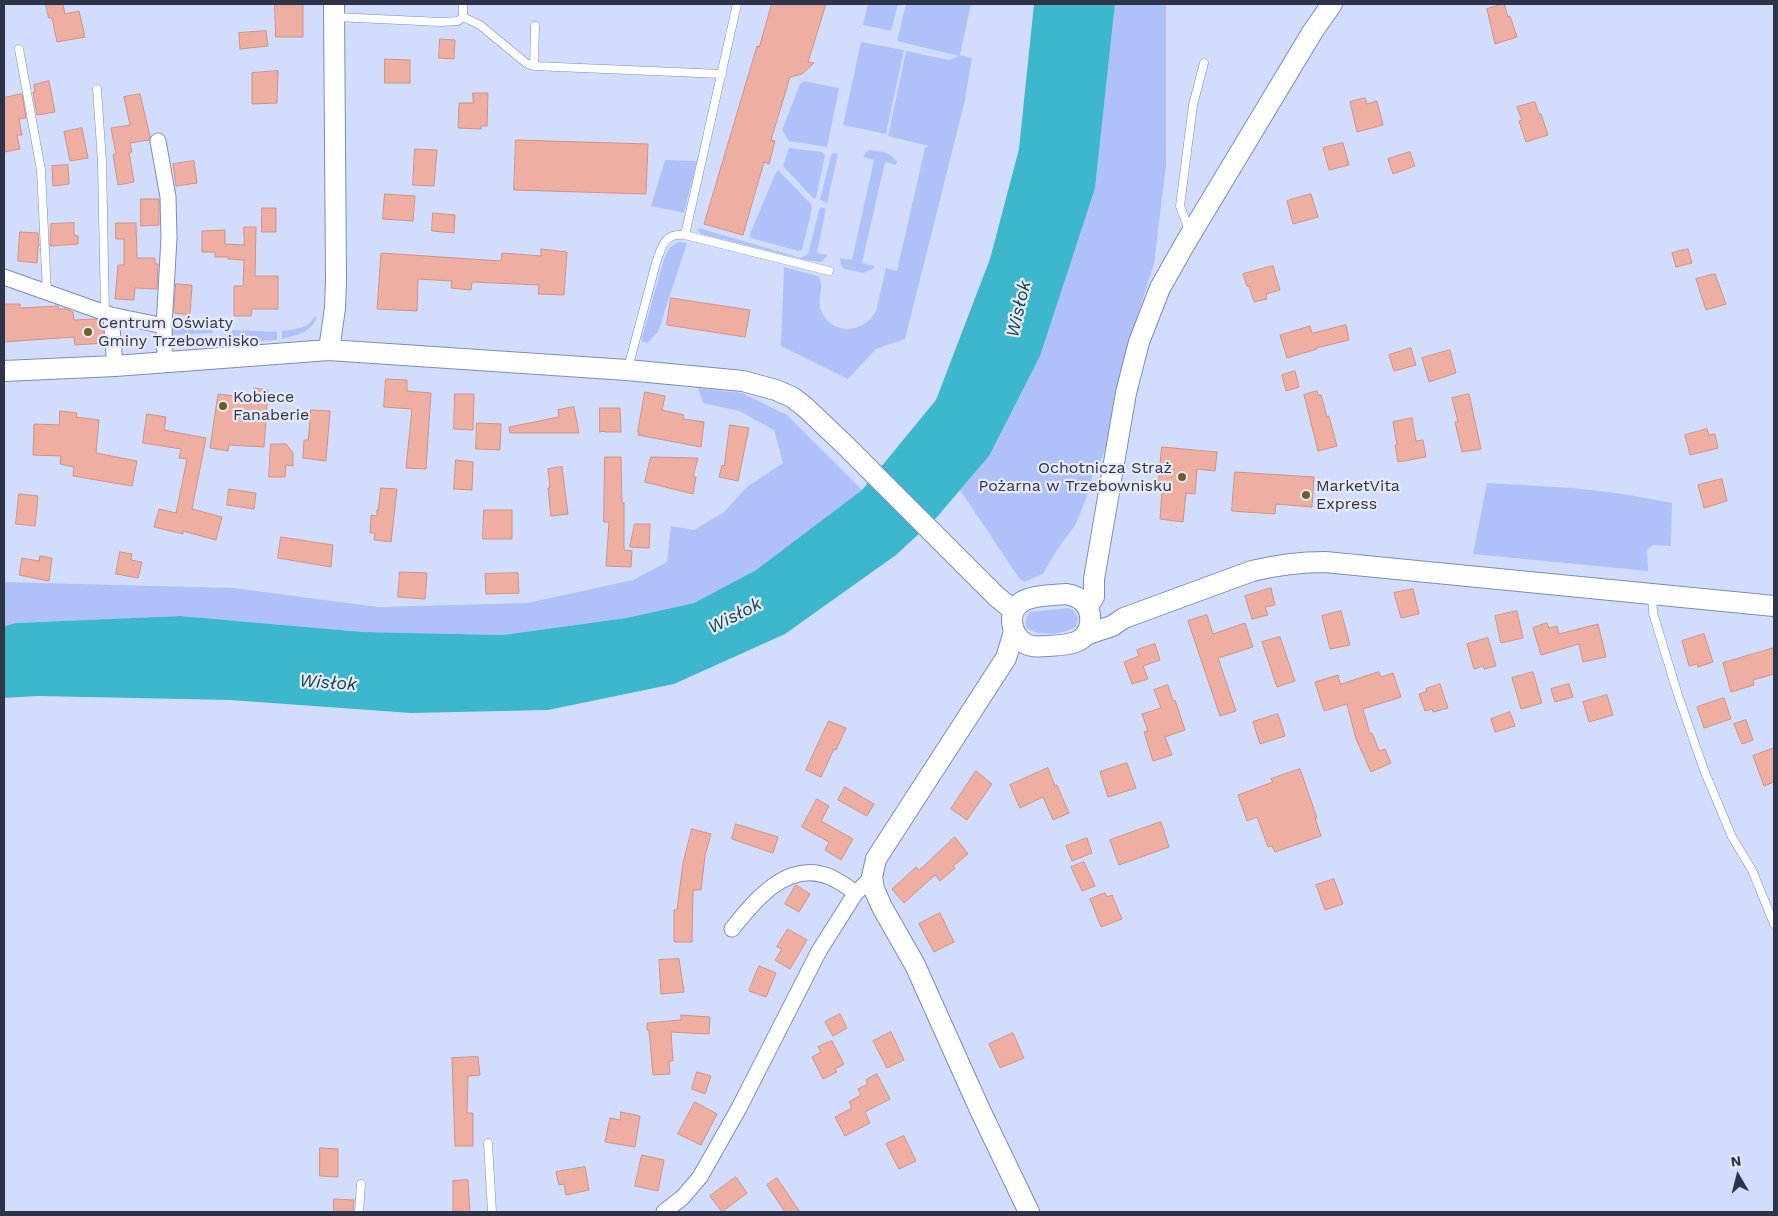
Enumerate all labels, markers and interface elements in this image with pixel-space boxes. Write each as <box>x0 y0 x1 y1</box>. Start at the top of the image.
water label: Wisłok <box>1002 278 1036 340</box>
place label: Centrum Oświaty Gminy Trzebownisko <box>98 313 259 351</box>
marker: Centrum Oświaty Gminy Trzebownisko <box>82 326 94 338</box>
place label: Kobiece Fanaberie <box>233 387 309 425</box>
marker: Kobiece Fanaberie <box>217 400 229 412</box>
place label: Ochotnicza Straż Pożarna w Trzebownisku <box>979 458 1172 496</box>
marker: Ochotnicza Straż Pożarna w Trzebownisku <box>1176 471 1188 483</box>
place label: MarketVita Express <box>1316 476 1400 514</box>
marker: MarketVita Express <box>1300 489 1312 501</box>
water label: Wisłok <box>704 593 766 639</box>
water label: Wisłok <box>298 670 358 696</box>
north arrow <box>1713 1151 1763 1201</box>
text: N <box>1730 1153 1742 1170</box>

